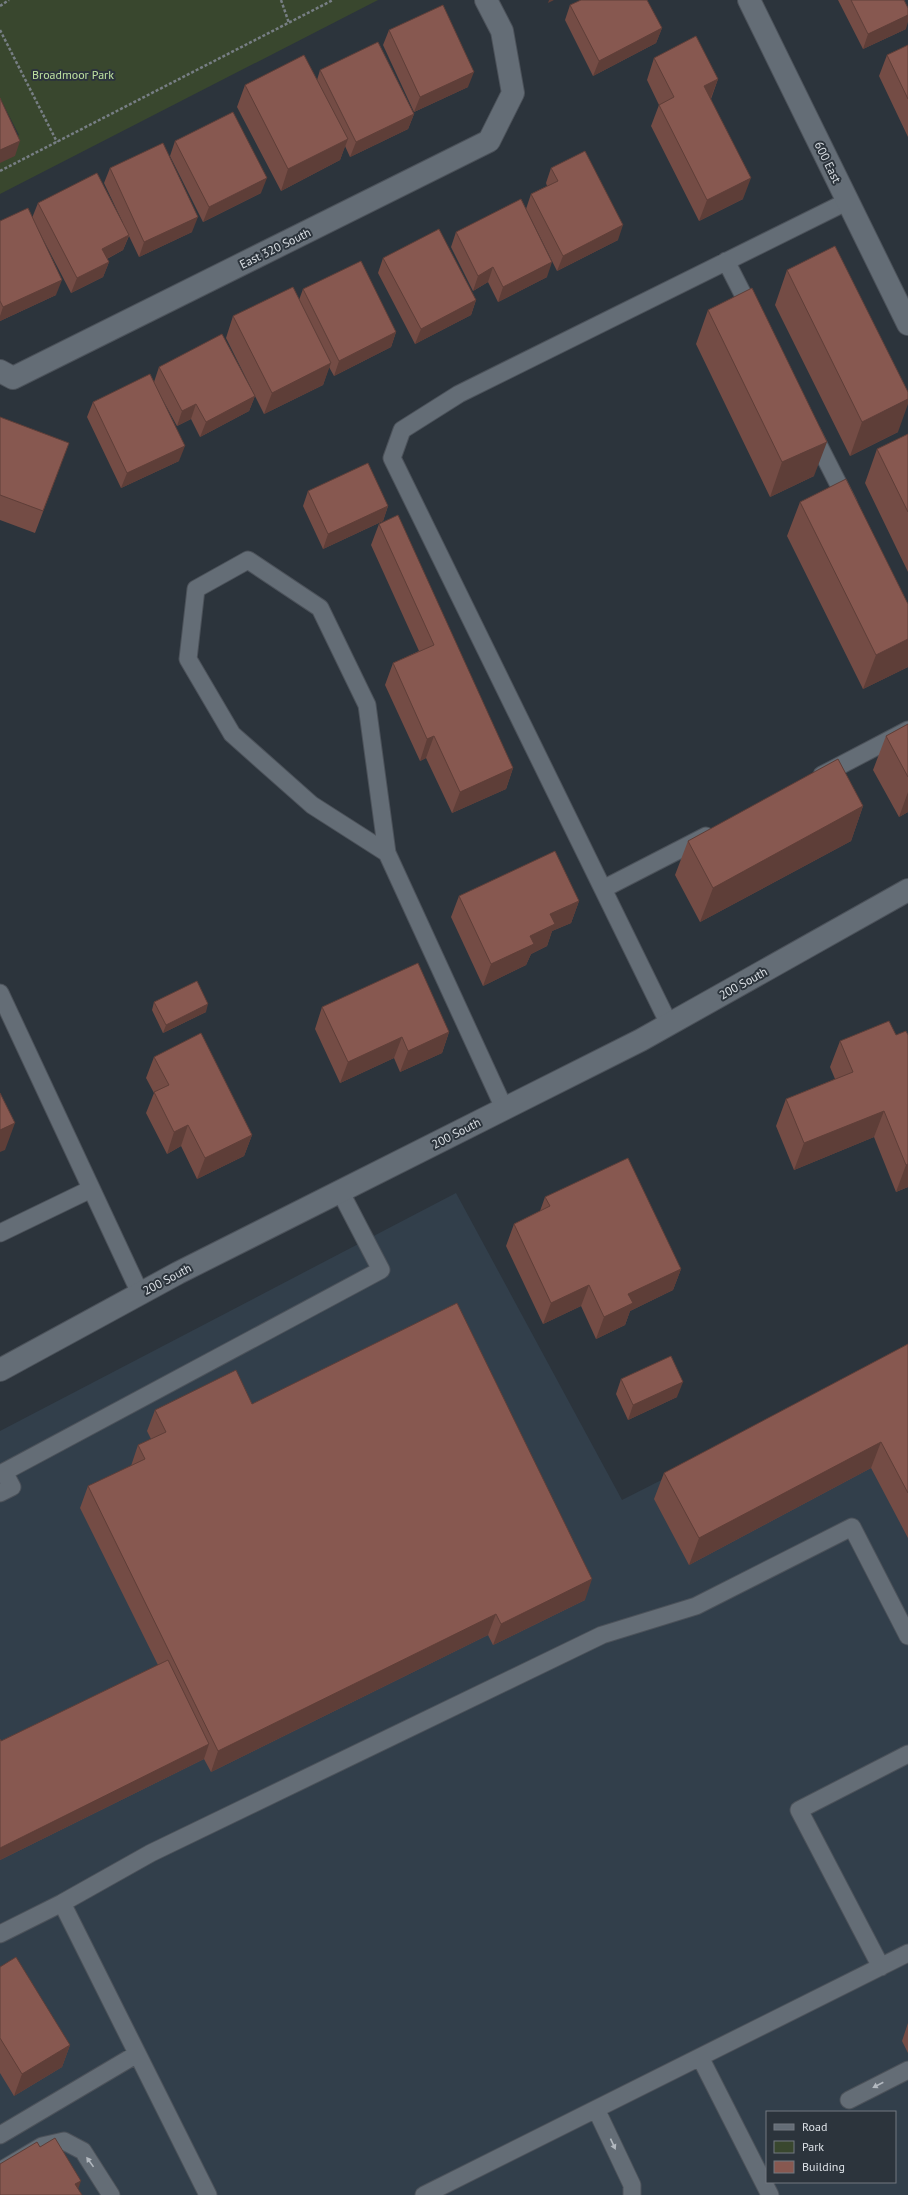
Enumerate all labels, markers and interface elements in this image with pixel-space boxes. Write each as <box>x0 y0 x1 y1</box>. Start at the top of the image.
park label: Broadmoor Park <box>32 67 114 82</box>
street label: 600 East <box>812 139 844 185</box>
street label: East 320 South <box>237 224 313 272</box>
street label: 200 South <box>716 964 770 1002</box>
street label: 200 South <box>429 1114 483 1152</box>
street label: 200 South <box>140 1260 194 1298</box>
one-way arrow <box>873 2082 884 2088</box>
legend <box>766 2111 896 2183</box>
text: Road <box>802 2119 827 2134</box>
one-way arrow <box>610 2139 616 2150</box>
text: Park <box>802 2139 824 2154</box>
one-way arrow <box>86 2157 94 2167</box>
text: Building <box>802 2159 845 2174</box>

